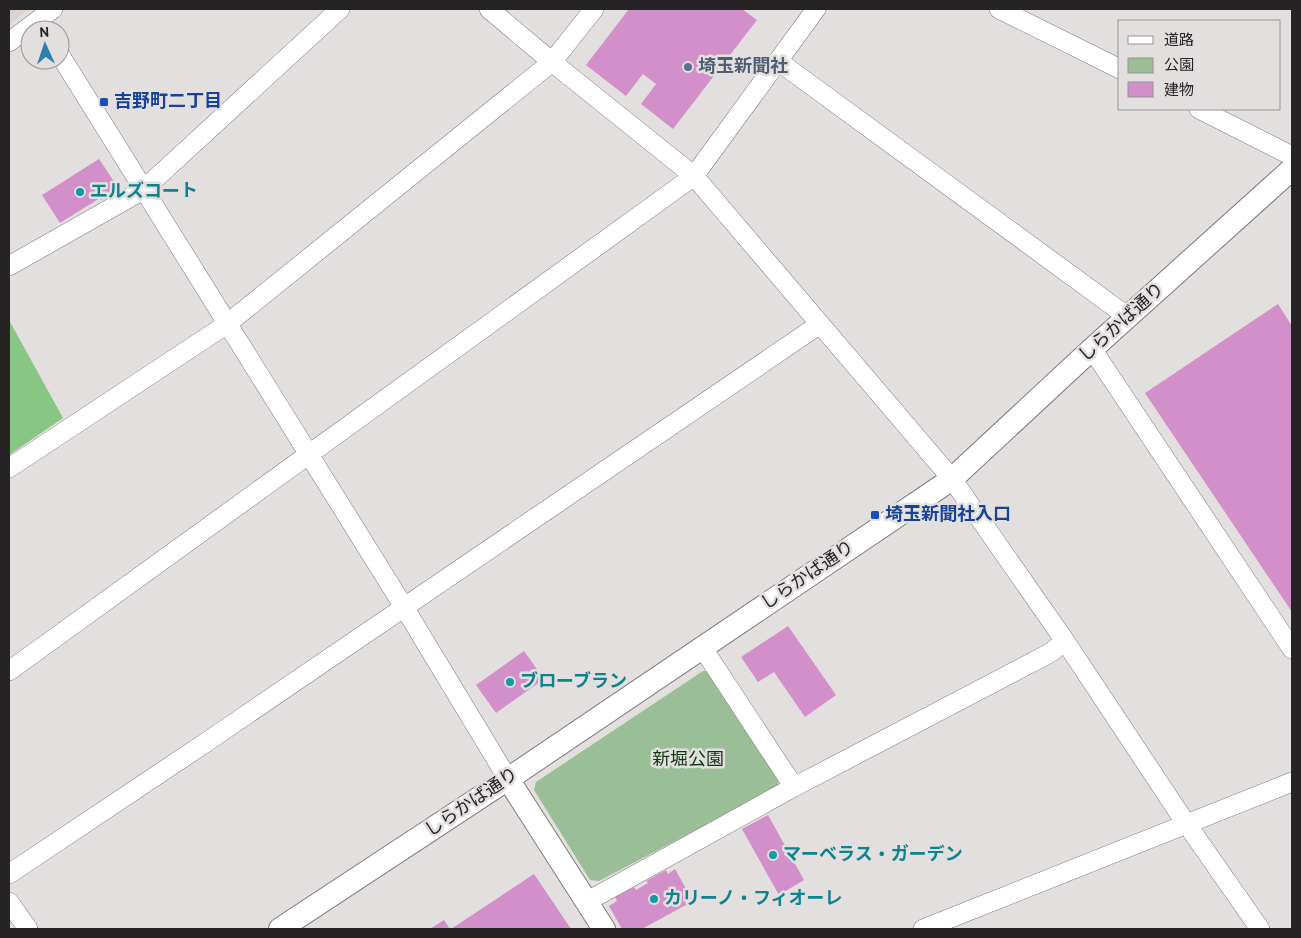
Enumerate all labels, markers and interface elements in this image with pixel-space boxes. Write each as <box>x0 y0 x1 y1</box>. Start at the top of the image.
north arrow <box>20 20 70 70</box>
legend <box>1118 20 1281 110</box>
text: N <box>39 25 50 42</box>
text: 道路 <box>1164 32 1194 51</box>
place label: 埼玉新聞社 <box>698 56 788 79</box>
text: 公園 <box>1164 57 1194 76</box>
marker: 埼玉新聞社 <box>682 61 694 73</box>
text: 建物 <box>1164 82 1194 101</box>
place label: 吉野町二丁目 <box>114 91 222 114</box>
marker: 吉野町二丁目 <box>98 96 110 108</box>
place label: エルズコート <box>90 181 198 204</box>
marker: エルズコート <box>74 186 86 198</box>
street label: しらかば通り <box>1074 278 1170 368</box>
place label: 埼玉新聞社入口 <box>885 504 1011 527</box>
marker: 埼玉新聞社入口 <box>869 509 881 521</box>
street label: しらかば通り <box>757 536 859 616</box>
place label: ブローブラン <box>520 671 627 694</box>
marker: ブローブラン <box>504 676 516 688</box>
park label: 新堀公園 <box>652 749 724 772</box>
street label: しらかば通り <box>421 763 523 843</box>
place label: マーベラス・ガーデン <box>783 844 963 867</box>
marker: マーベラス・ガーデン <box>767 849 779 861</box>
place label: カリーノ・フィオーレ <box>664 888 843 911</box>
marker: カリーノ・フィオーレ <box>648 893 660 905</box>

